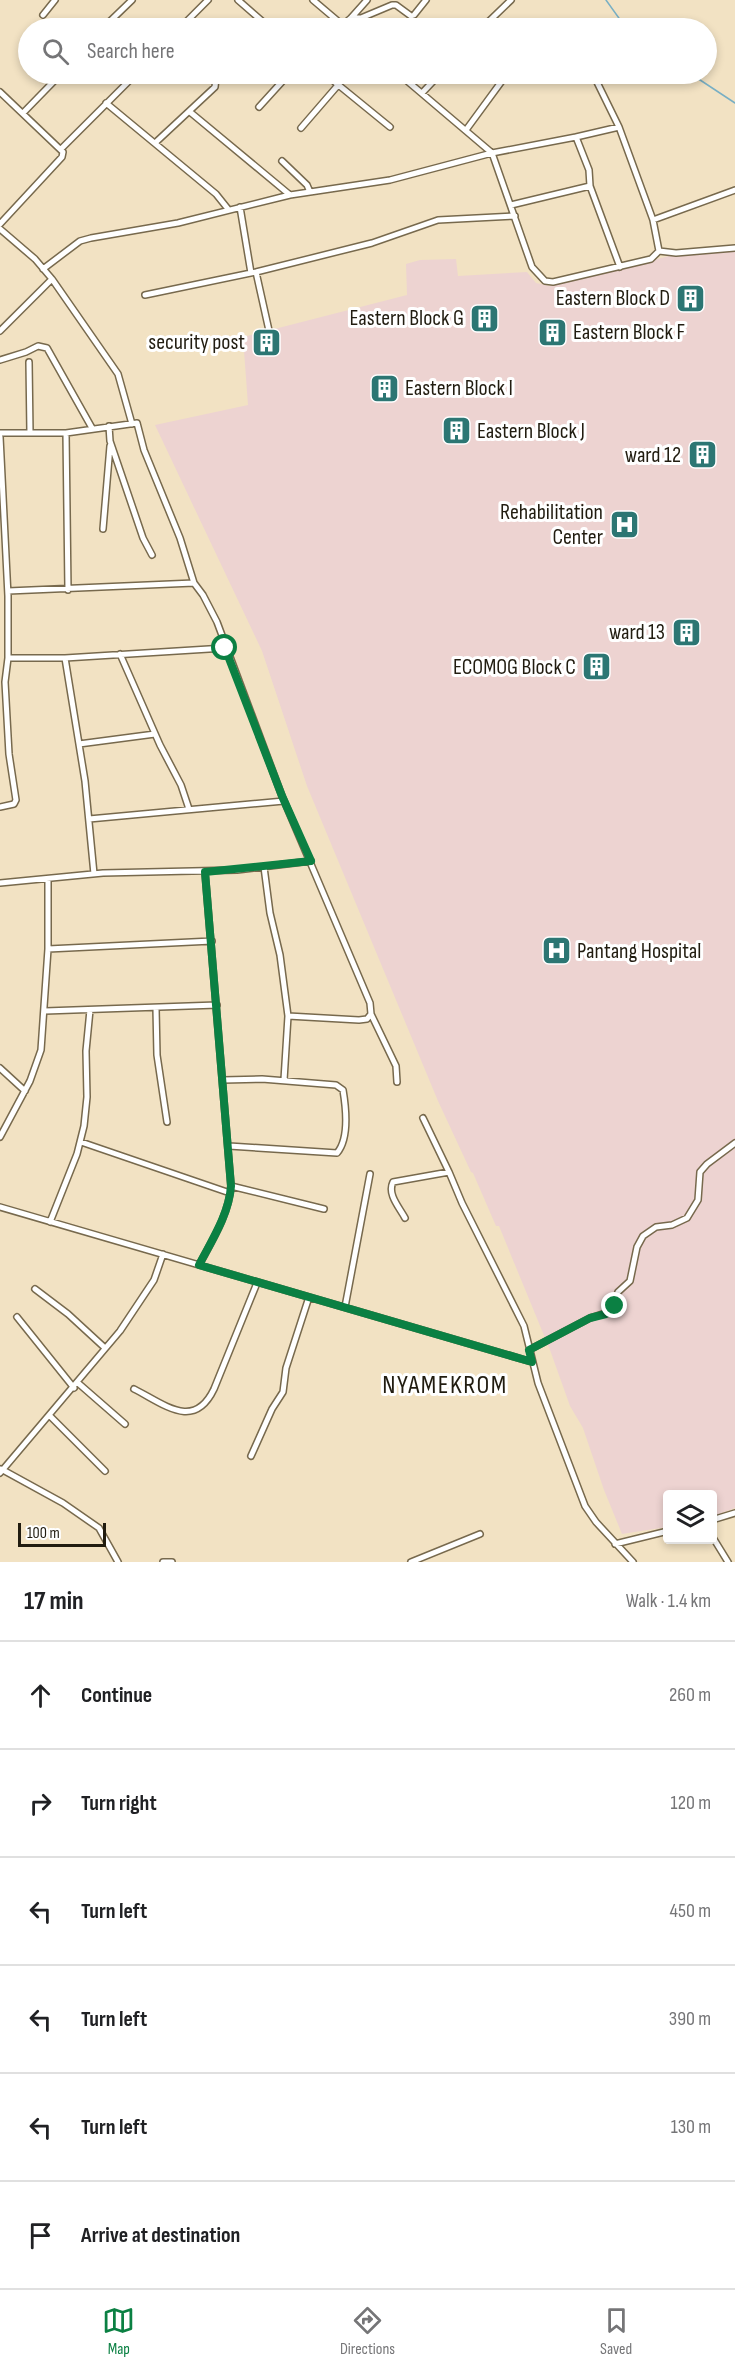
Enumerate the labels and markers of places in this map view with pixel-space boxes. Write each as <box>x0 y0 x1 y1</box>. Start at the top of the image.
building icon: Eastern Block D <box>675 282 707 314</box>
place label: Eastern Block D <box>556 285 670 312</box>
building icon: Eastern Block G <box>469 302 501 334</box>
place label: Eastern Block G <box>350 305 464 332</box>
building icon: Eastern Block F <box>536 316 568 348</box>
place label: Eastern Block F <box>573 319 685 346</box>
building icon: security post <box>250 326 282 358</box>
place label: security post <box>148 329 245 356</box>
building icon: Eastern Block I <box>368 372 400 404</box>
place label: Eastern Block I <box>405 375 513 402</box>
building icon: Eastern Block J <box>440 415 472 447</box>
place label: Eastern Block J <box>477 418 585 445</box>
building icon: ward 12 <box>686 439 718 471</box>
place label: ward 12 <box>625 442 681 469</box>
place label: Rehabilitation Center <box>500 499 603 551</box>
hospital icon: Rehabilitation Center <box>608 509 640 541</box>
building icon: ward 13 <box>670 616 702 648</box>
place label: ward 13 <box>609 619 665 646</box>
building icon: ECOMOG Block C <box>581 651 613 683</box>
place label: ECOMOG Block C <box>453 654 576 681</box>
hospital icon: Pantang Hospital <box>540 935 572 967</box>
place label: Pantang Hospital <box>577 938 701 965</box>

